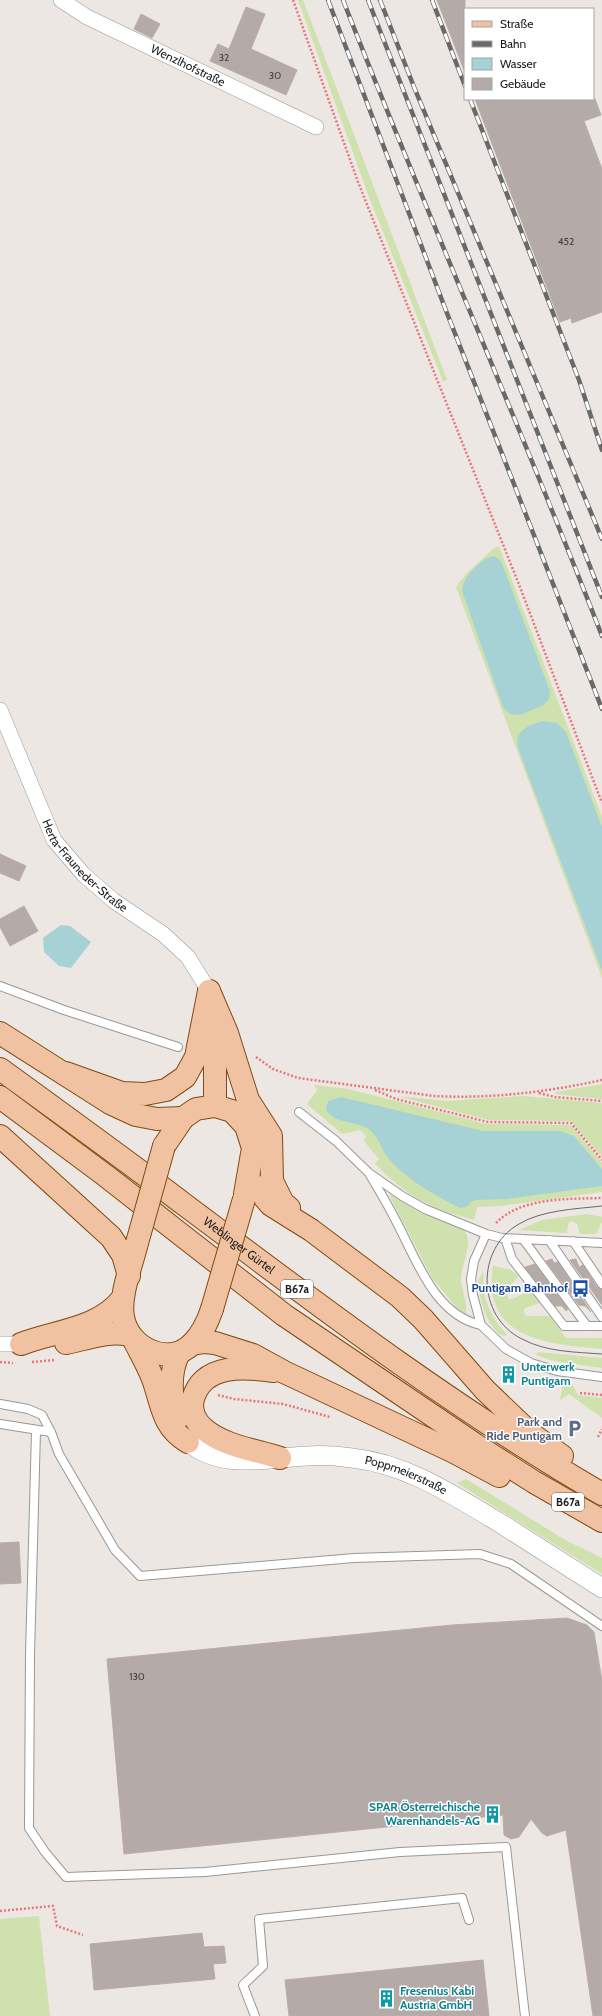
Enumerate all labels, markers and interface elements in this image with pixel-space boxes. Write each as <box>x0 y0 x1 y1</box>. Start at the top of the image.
legend <box>464 8 594 100</box>
text: Straße <box>500 16 533 31</box>
text: Bahn <box>500 36 526 51</box>
street label: Wenzlhofstraße <box>148 41 228 89</box>
house number: 32 <box>219 51 229 64</box>
text: Wasser <box>500 56 537 71</box>
house number: 30 <box>269 69 281 82</box>
text: Gebäude <box>500 76 546 91</box>
house number: 452 <box>558 235 574 248</box>
street label: Herta-Frauneder-Straße <box>39 817 131 915</box>
street label: Weblinger Gürtel <box>201 1213 278 1277</box>
bus stop icon: Puntigam Bahnhof <box>571 1278 591 1298</box>
road number: B67a <box>281 1280 313 1298</box>
place label: Puntigam Bahnhof <box>471 1280 568 1295</box>
place label: Unterwerk Puntigam <box>521 1359 575 1388</box>
building icon: Unterwerk Puntigam <box>498 1364 518 1384</box>
place label: Park and Ride Puntigam <box>486 1414 562 1443</box>
parking icon: Park and Ride Puntigam <box>565 1419 585 1439</box>
street label: Poppmeierstraße <box>364 1452 450 1497</box>
road number: B67a <box>552 1493 584 1511</box>
house number: 130 <box>129 1670 145 1683</box>
place label: SPAR Österreichische Warenhandels-AG <box>369 1799 480 1828</box>
building icon: SPAR Österreichische Warenhandels-AG <box>483 1804 503 1824</box>
place label: Fresenius Kabi Austria GmbH <box>400 1983 474 2012</box>
building icon: Fresenius Kabi Austria GmbH <box>377 1988 397 2008</box>

